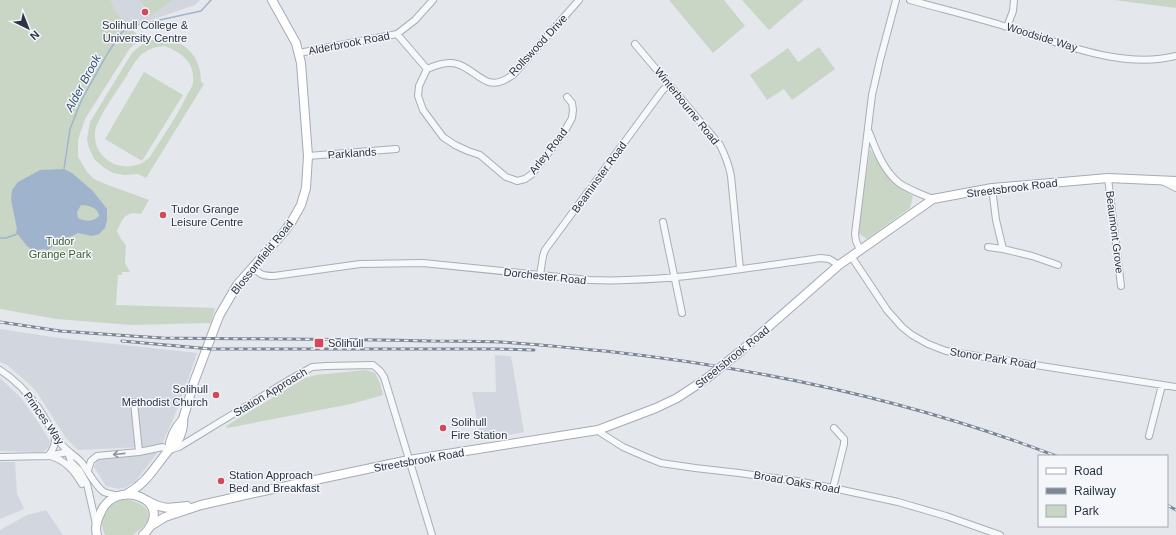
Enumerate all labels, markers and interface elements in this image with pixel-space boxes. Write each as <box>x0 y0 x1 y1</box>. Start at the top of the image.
marker: Solihull College & University Centre <box>140 7 150 17</box>
north arrow <box>8 8 48 48</box>
street label: Rollswood Drive <box>507 12 569 78</box>
place label: Solihull College & University Centre <box>102 19 189 44</box>
street label: Woodside Way <box>1005 21 1079 54</box>
text: N <box>28 28 42 42</box>
street label: Alderbrook Road <box>307 29 391 57</box>
water label: Alder Brook <box>62 51 104 115</box>
street label: Winterbourne Road <box>652 65 722 147</box>
street label: Arley Road <box>527 126 569 176</box>
street label: Beaminster Road <box>569 139 629 215</box>
street label: Parklands <box>327 145 377 161</box>
street label: Streetsbrook Road <box>966 176 1058 200</box>
street label: Beaumont Grove <box>1104 190 1126 274</box>
place label: Tudor Grange Leisure Centre <box>171 203 243 228</box>
marker: Tudor Grange Leisure Centre <box>158 210 168 220</box>
street label: Blossomfield Road <box>228 218 296 296</box>
park label: Tudor Grange Park <box>29 235 92 260</box>
street label: Dorchester Road <box>503 266 587 286</box>
street label: Streetsbrook Road <box>693 323 771 391</box>
marker: Solihull <box>313 337 325 349</box>
place label: Solihull <box>328 337 363 349</box>
street label: Stonor Park Road <box>949 345 1037 371</box>
street label: Station Approach <box>231 365 309 419</box>
place label: Solihull Methodist Church <box>122 383 208 408</box>
street label: Princes Way <box>21 389 67 447</box>
marker: Solihull Methodist Church <box>211 390 221 400</box>
place label: Solihull Fire Station <box>451 416 507 441</box>
marker: Solihull Fire Station <box>438 423 448 433</box>
street label: Streetsbrook Road <box>373 446 465 474</box>
one-way arrow <box>113 450 126 457</box>
legend <box>1038 455 1168 527</box>
text: Road <box>1074 464 1103 478</box>
street label: Broad Oaks Road <box>753 468 841 496</box>
place label: Station Approach Bed and Breakfast <box>229 469 320 494</box>
marker: Station Approach Bed and Breakfast <box>216 476 226 486</box>
text: Railway <box>1074 484 1116 498</box>
text: Park <box>1074 504 1100 518</box>

